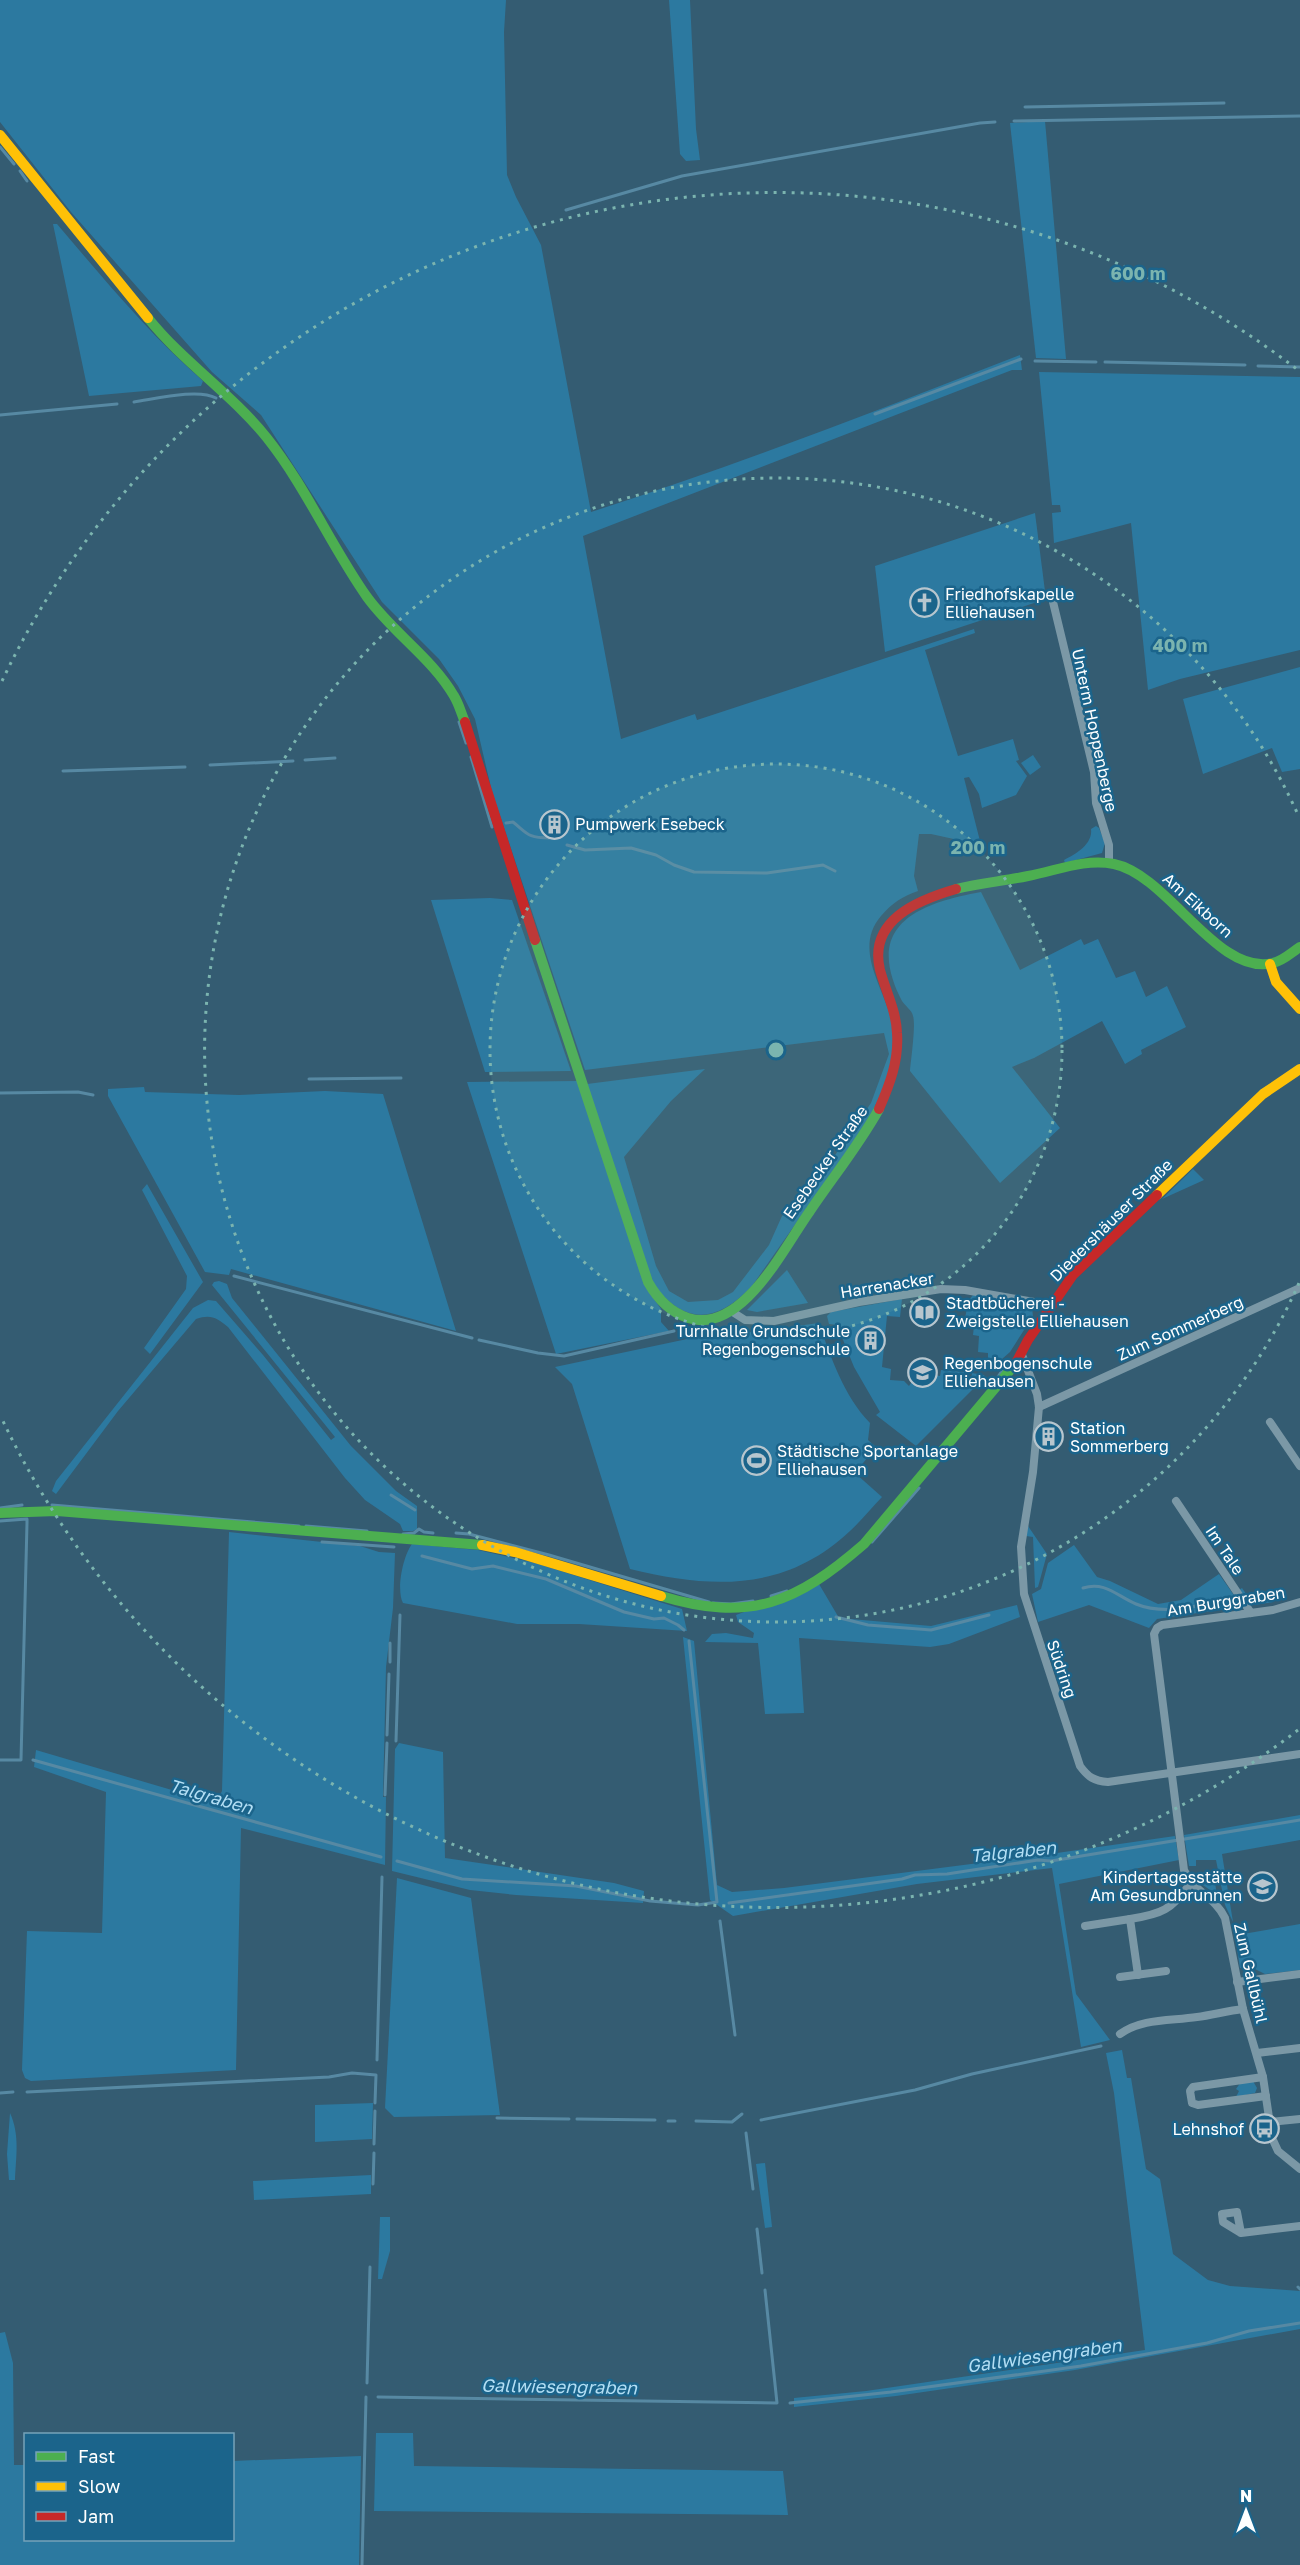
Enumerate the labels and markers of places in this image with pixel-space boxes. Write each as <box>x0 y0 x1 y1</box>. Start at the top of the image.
place label: Friedhofskapelle Elliehausen <box>945 584 1074 622</box>
church icon: Friedhofskapelle Elliehausen <box>908 587 940 619</box>
building icon: Pumpwerk Esebeck <box>538 808 570 840</box>
place label: Pumpwerk Esebeck <box>575 814 725 834</box>
centre of rings <box>766 1040 786 1060</box>
place label: Stadtbücherei - Zweigstelle Elliehausen <box>946 1293 1129 1331</box>
library icon: Stadtbücherei - Zweigstelle Elliehausen <box>909 1296 941 1328</box>
place label: Turnhalle Grundschule Regenbogenschule <box>676 1321 850 1359</box>
building icon: Turnhalle Grundschule Regenbogenschule <box>855 1324 887 1356</box>
place label: Regenbogenschule Elliehausen <box>944 1353 1092 1391</box>
school or university icon: Regenbogenschule Elliehausen <box>907 1356 939 1388</box>
place label: Station Sommerberg <box>1070 1418 1169 1456</box>
building icon: Station Sommerberg <box>1033 1421 1065 1453</box>
place label: Städtische Sportanlage Elliehausen <box>777 1441 958 1479</box>
sports icon: Städtische Sportanlage Elliehausen <box>740 1444 772 1476</box>
place label: Kindertagesstätte Am Gesundbrunnen <box>1090 1867 1242 1905</box>
school or university icon: Kindertagesstätte Am Gesundbrunnen <box>1247 1870 1279 1902</box>
bus stop icon: Lehnshof <box>1249 2113 1281 2145</box>
place label: Lehnshof <box>1172 2119 1244 2139</box>

